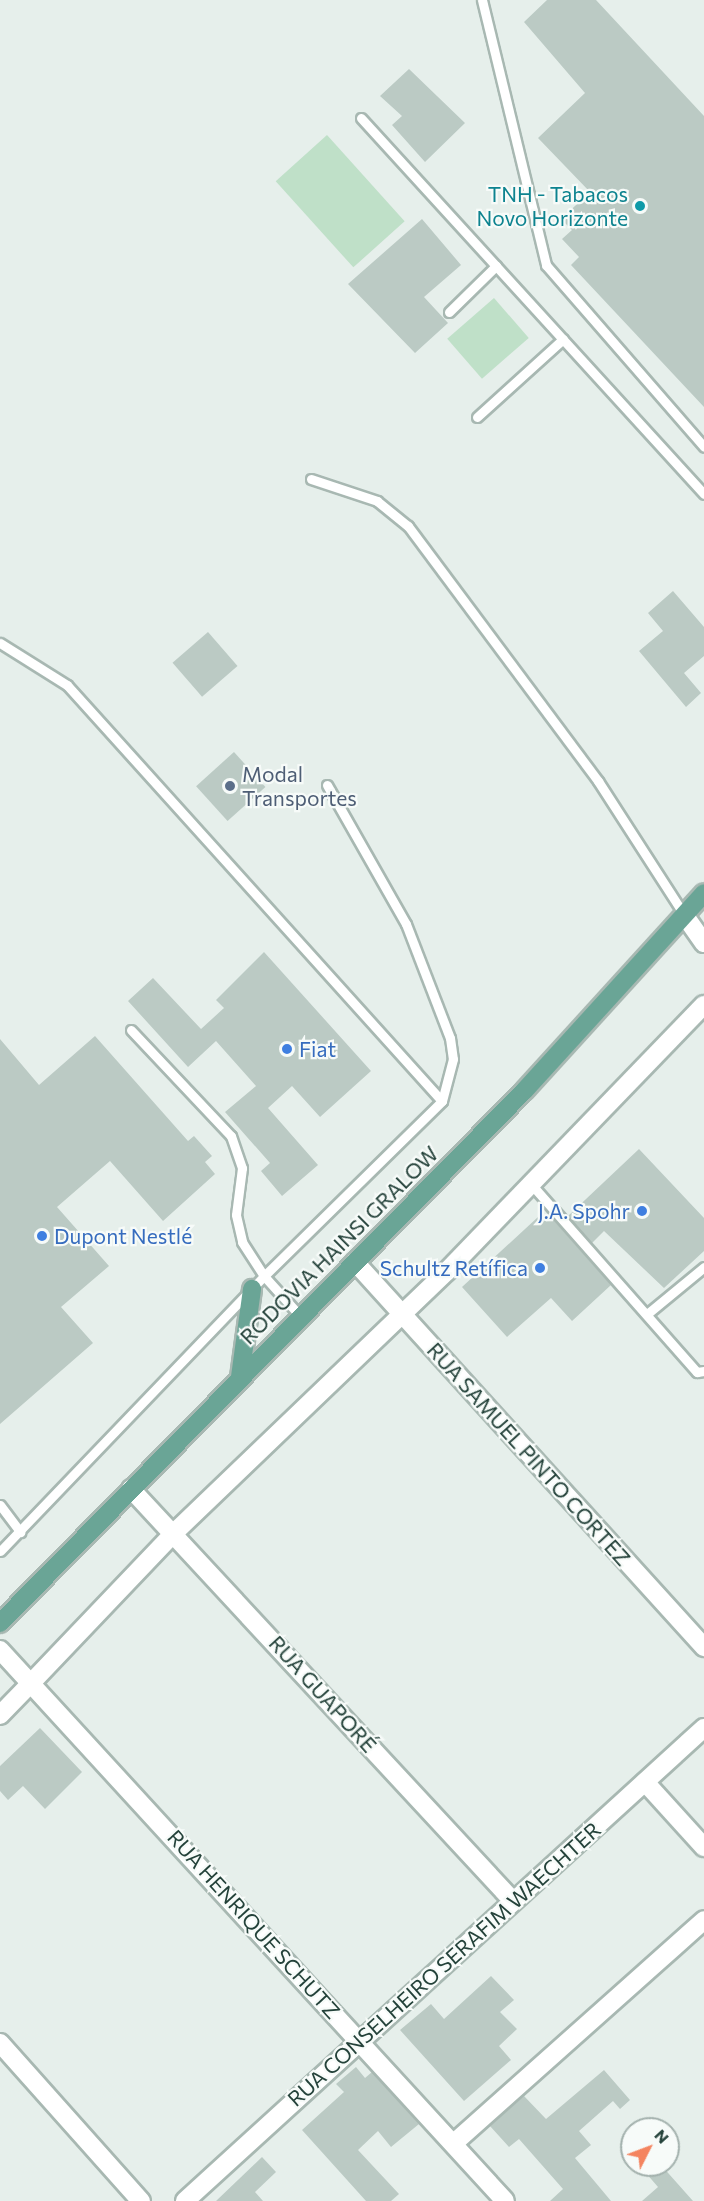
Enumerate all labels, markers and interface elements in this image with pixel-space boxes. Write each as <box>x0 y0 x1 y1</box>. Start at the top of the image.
place label: TNH - Tabacos Novo Horizonte <box>476 181 628 231</box>
marker: TNH - Tabacos Novo Horizonte <box>633 199 647 213</box>
place label: Modal Transportes <box>242 761 357 811</box>
marker: Modal Transportes <box>223 779 237 793</box>
place label: Fiat <box>299 1036 336 1062</box>
marker: Fiat <box>280 1042 294 1056</box>
street label: RODOVIA HAINSI GRALOW <box>235 1141 443 1349</box>
place label: J.A. Spohr <box>538 1198 630 1224</box>
marker: J.A. Spohr <box>635 1204 649 1218</box>
place label: Dupont Nestlé <box>54 1223 192 1249</box>
marker: Dupont Nestlé <box>35 1229 49 1243</box>
place label: Schultz Retífica <box>380 1255 528 1281</box>
marker: Schultz Retífica <box>533 1261 547 1275</box>
street label: RUA SAMUEL PINTO CORTEZ <box>422 1337 636 1571</box>
street label: RUA GUAPORÉ <box>264 1630 382 1758</box>
street label: RUA CONSELHEIRO SERAFIM WAECHTER <box>282 1817 606 2111</box>
street label: RUA HENRIQUE SCHUTZ <box>163 1824 345 2024</box>
north arrow <box>620 2117 680 2177</box>
text: N <box>651 2125 673 2147</box>

